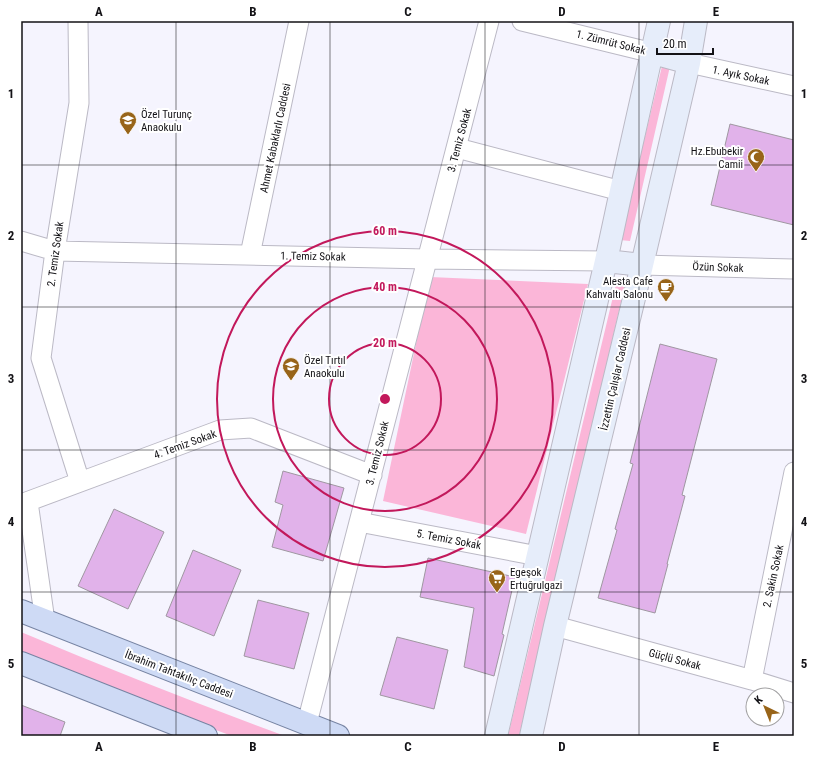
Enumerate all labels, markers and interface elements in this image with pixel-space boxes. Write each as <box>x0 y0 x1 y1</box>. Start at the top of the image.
text: A <box>95 4 103 19</box>
text: B <box>249 4 257 19</box>
text: C <box>404 4 412 19</box>
text: D <box>558 4 566 19</box>
text: E <box>713 4 720 19</box>
street label: 1. Zümrüt Sokak <box>575 28 647 57</box>
scale bar <box>657 30 713 56</box>
text: 20 m <box>663 37 687 51</box>
street label: 1. Ayık Sokak <box>711 63 771 88</box>
street label: Ahmet Kabaklarlı Caddesi <box>258 82 293 194</box>
text: 1 <box>8 86 14 101</box>
text: 1 <box>801 86 807 101</box>
street label: 3. Temiz Sokak <box>445 107 474 173</box>
place label: Özel Turunç Anaokulu <box>141 108 192 134</box>
school or university icon: Özel Turunç Anaokulu <box>118 110 138 135</box>
place label: Hz.Ebubekir Camii <box>691 145 744 171</box>
mosque icon: Hz.Ebubekir Camii <box>746 147 766 172</box>
street label: 2. Temiz Sokak <box>44 221 66 287</box>
text: 60 m <box>373 224 397 238</box>
text: 2 <box>8 228 15 243</box>
text: 2 <box>801 228 808 243</box>
street label: 1. Temiz Sokak <box>280 249 346 264</box>
street label: Özün Sokak <box>692 260 744 275</box>
place label: Alesta Cafe Kahvaltı Salonu <box>586 275 653 301</box>
cafe icon: Alesta Cafe Kahvaltı Salonu <box>656 277 676 302</box>
text: 40 m <box>373 280 397 294</box>
street label: İzzettin Çalışlar Caddesi <box>597 327 634 432</box>
text: 20 m <box>373 336 397 350</box>
place label: Özel Tırtıl Anaokulu <box>304 354 346 380</box>
school or university icon: Özel Tırtıl Anaokulu <box>281 356 301 381</box>
text: 3 <box>8 371 14 386</box>
text: 3 <box>801 371 807 386</box>
centre of rings <box>378 392 392 406</box>
street label: 3. Temiz Sokak <box>363 420 392 487</box>
street label: 4. Temiz Sokak <box>152 427 218 462</box>
text: 4 <box>8 514 15 529</box>
text: 4 <box>801 514 808 529</box>
street label: 5. Temiz Sokak <box>415 527 482 552</box>
street label: 2. Sakin Sokak <box>761 544 786 609</box>
place label: Egeşok Ertuğrulgazi <box>510 566 562 592</box>
supermarket icon: Egeşok Ertuğrulgazi <box>487 568 507 593</box>
street label: Güçlü Sokak <box>647 646 703 673</box>
street label: İbrahim Tahtakılıç Caddesi <box>123 648 235 701</box>
text: 5 <box>8 656 15 671</box>
text: 5 <box>801 656 808 671</box>
north arrow <box>745 687 785 727</box>
text: K <box>752 693 766 707</box>
text: A <box>95 739 103 754</box>
text: B <box>249 739 257 754</box>
text: C <box>404 739 412 754</box>
text: D <box>558 739 566 754</box>
text: E <box>713 739 720 754</box>

